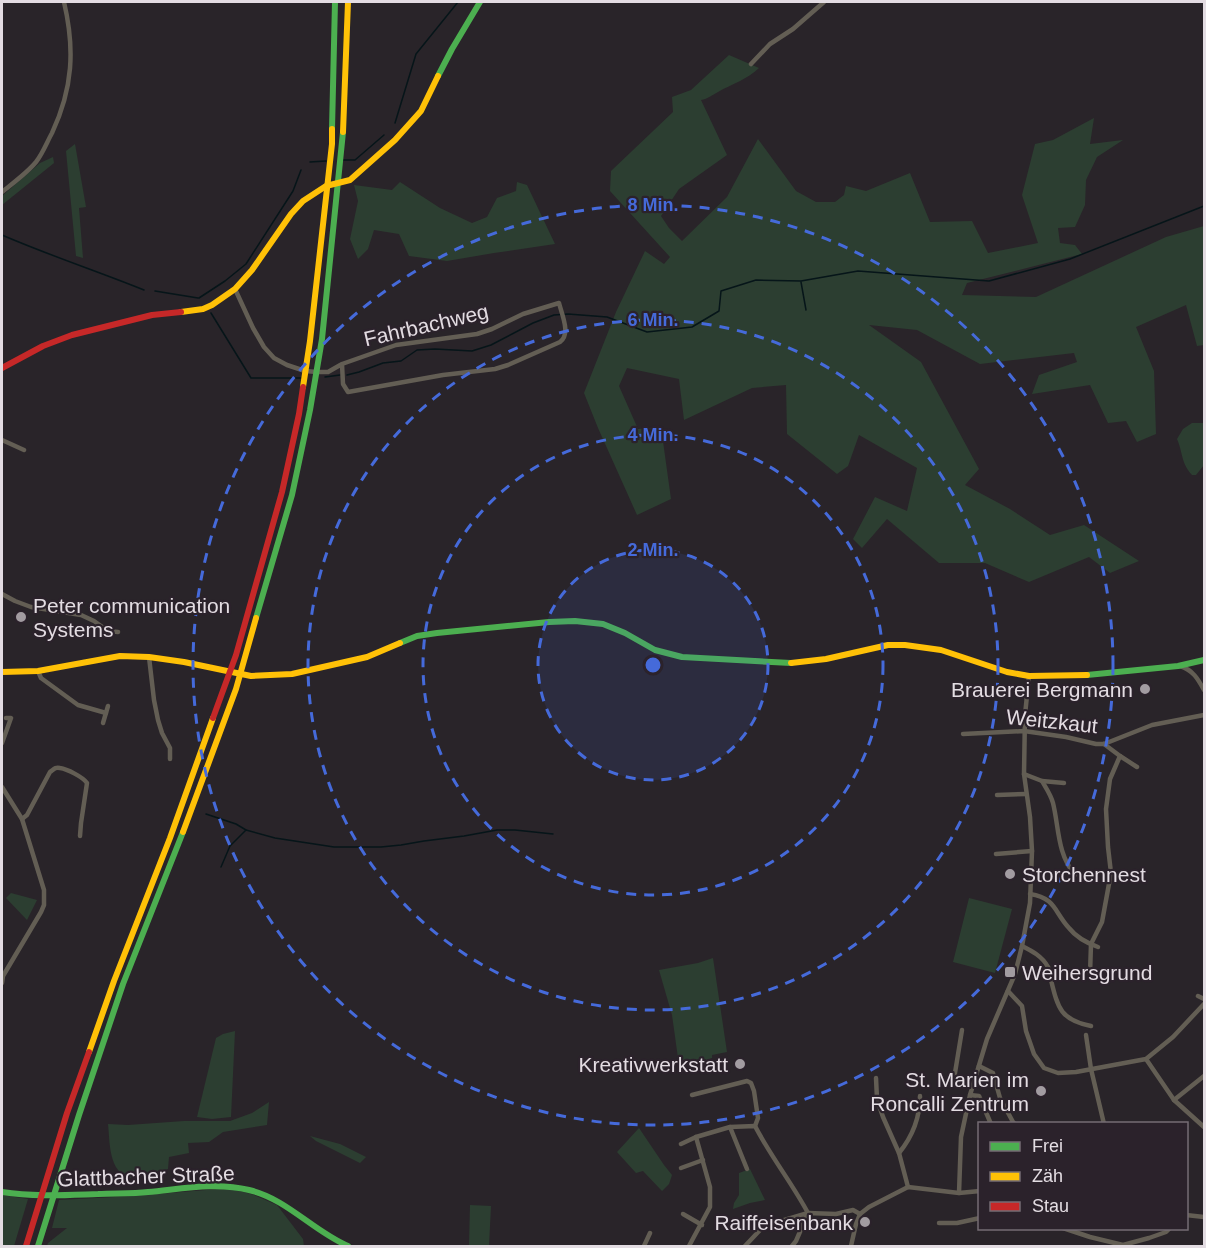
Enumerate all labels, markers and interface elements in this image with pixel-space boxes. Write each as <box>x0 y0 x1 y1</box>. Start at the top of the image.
text: 8 Min. <box>627 195 679 215</box>
street label: Fahrbachweg <box>361 299 491 351</box>
text: 6 Min. <box>627 310 679 330</box>
text: 4 Min. <box>627 425 679 445</box>
text: 2 Min. <box>627 540 679 560</box>
place label: Peter communication Systems <box>33 594 230 641</box>
marker: Peter communication Systems <box>14 610 28 624</box>
centre of rings <box>643 655 663 675</box>
place label: Brauerei Bergmann <box>951 678 1133 701</box>
marker: Brauerei Bergmann <box>1138 682 1152 696</box>
street label: Weitzkaut <box>1005 705 1099 737</box>
place label: Storchennest <box>1022 863 1146 886</box>
marker: Storchennest <box>1003 867 1017 881</box>
place label: Weihersgrund <box>1022 961 1152 984</box>
marker: Weihersgrund <box>1003 965 1017 979</box>
place label: Kreativwerkstatt <box>579 1053 728 1076</box>
marker: Kreativwerkstatt <box>733 1057 747 1071</box>
place label: St. Marien im Roncalli Zentrum <box>870 1068 1029 1115</box>
marker: St. Marien im Roncalli Zentrum <box>1034 1084 1048 1098</box>
legend <box>978 1122 1188 1230</box>
text: Frei <box>1032 1136 1063 1156</box>
street label: Glattbacher Straße <box>57 1161 235 1191</box>
text: Zäh <box>1032 1166 1063 1186</box>
text: Stau <box>1032 1196 1069 1216</box>
place label: Raiffeisenbank <box>714 1211 853 1234</box>
marker: Raiffeisenbank <box>858 1215 872 1229</box>

